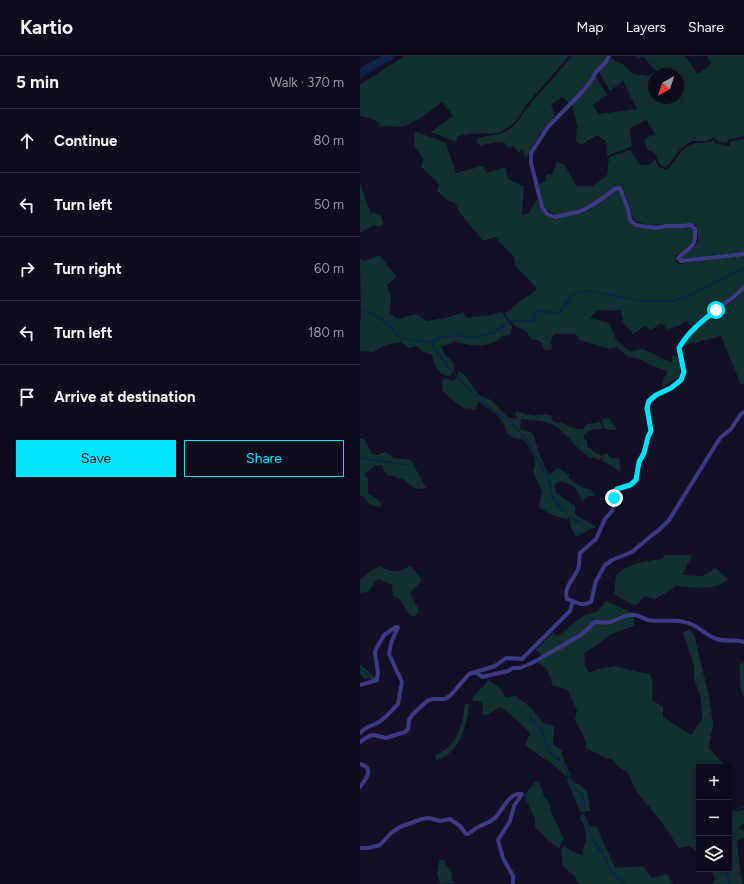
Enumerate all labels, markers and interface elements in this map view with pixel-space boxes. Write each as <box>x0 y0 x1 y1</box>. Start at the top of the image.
text: Kartio <box>20 16 73 39</box>
text: Map <box>576 19 604 36</box>
text: Layers <box>626 19 666 36</box>
text: Share <box>688 19 724 36</box>
north arrow <box>648 68 684 104</box>
text: 5 min <box>16 72 59 92</box>
text: Walk · 370 m <box>270 75 344 90</box>
icon: ahead <box>16 130 38 152</box>
text: Continue <box>54 132 117 150</box>
text: 80 m <box>313 133 344 148</box>
icon: left <box>16 194 38 216</box>
text: Turn left <box>54 196 112 214</box>
text: 50 m <box>314 197 344 212</box>
icon: right <box>16 258 38 280</box>
text: Turn right <box>54 260 122 278</box>
text: 60 m <box>314 261 344 276</box>
route start <box>707 301 725 319</box>
icon: left <box>16 322 38 344</box>
text: Turn left <box>54 324 112 342</box>
text: 180 m <box>308 325 344 340</box>
icon: arrive <box>16 386 38 408</box>
text: Arrive at destination <box>54 388 195 406</box>
button: Save <box>16 440 176 477</box>
button: Share <box>184 440 344 477</box>
route end <box>605 489 623 507</box>
map controls <box>696 764 732 872</box>
button: + <box>696 764 732 800</box>
button: − <box>696 800 732 836</box>
button: layers <box>696 836 732 872</box>

